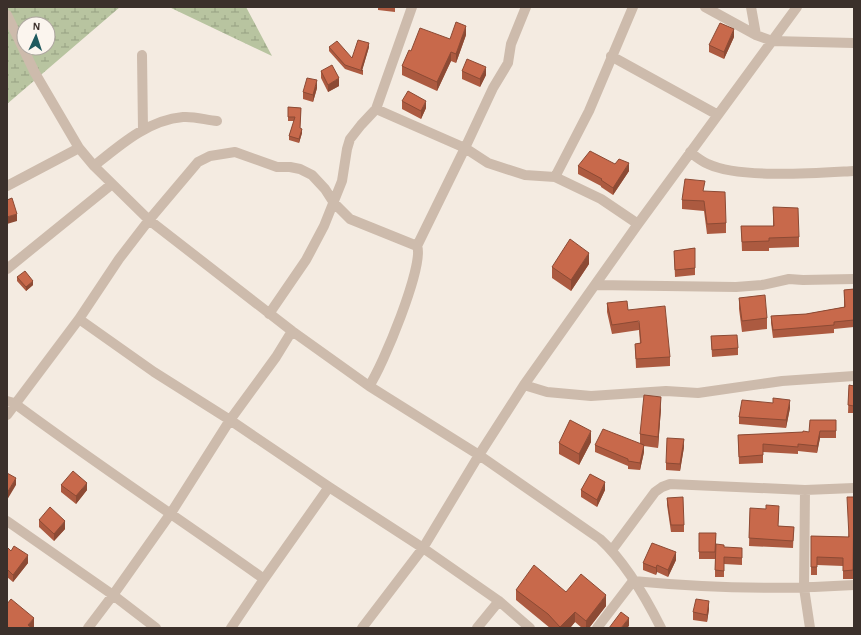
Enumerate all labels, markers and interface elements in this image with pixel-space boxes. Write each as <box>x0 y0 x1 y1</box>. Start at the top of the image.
north arrow <box>16 16 56 56</box>
text: N <box>32 21 41 32</box>

